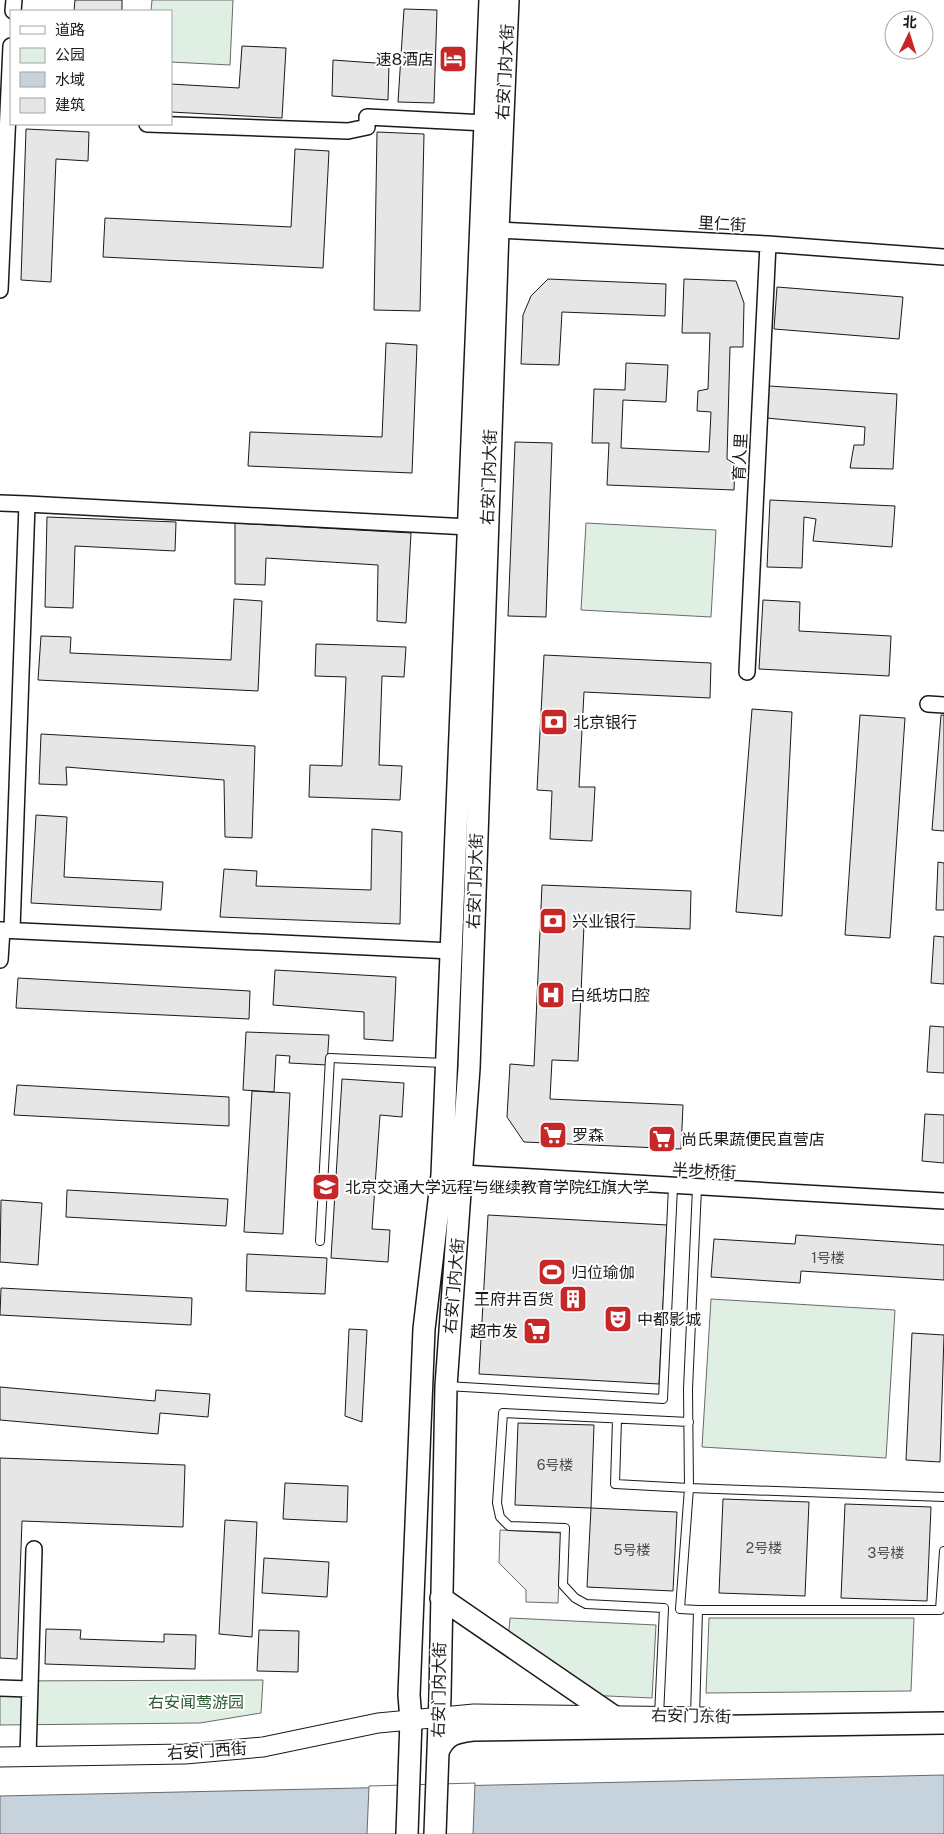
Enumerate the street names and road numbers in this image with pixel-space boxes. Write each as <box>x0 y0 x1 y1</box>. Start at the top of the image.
street label: 右安门内大街 <box>493 24 517 120</box>
street label: 里仁街 <box>698 213 746 235</box>
street label: 右安门内大街 <box>478 429 500 525</box>
street label: 育人里 <box>729 433 751 481</box>
street label: 右安门内大街 <box>464 833 486 929</box>
street label: 半步桥街 <box>672 1160 736 1182</box>
street label: 右安门内大街 <box>440 1237 468 1335</box>
street label: 右安门内大街 <box>429 1642 449 1738</box>
street label: 右安门东街 <box>651 1706 731 1726</box>
street label: 右安门西街 <box>166 1739 248 1763</box>

